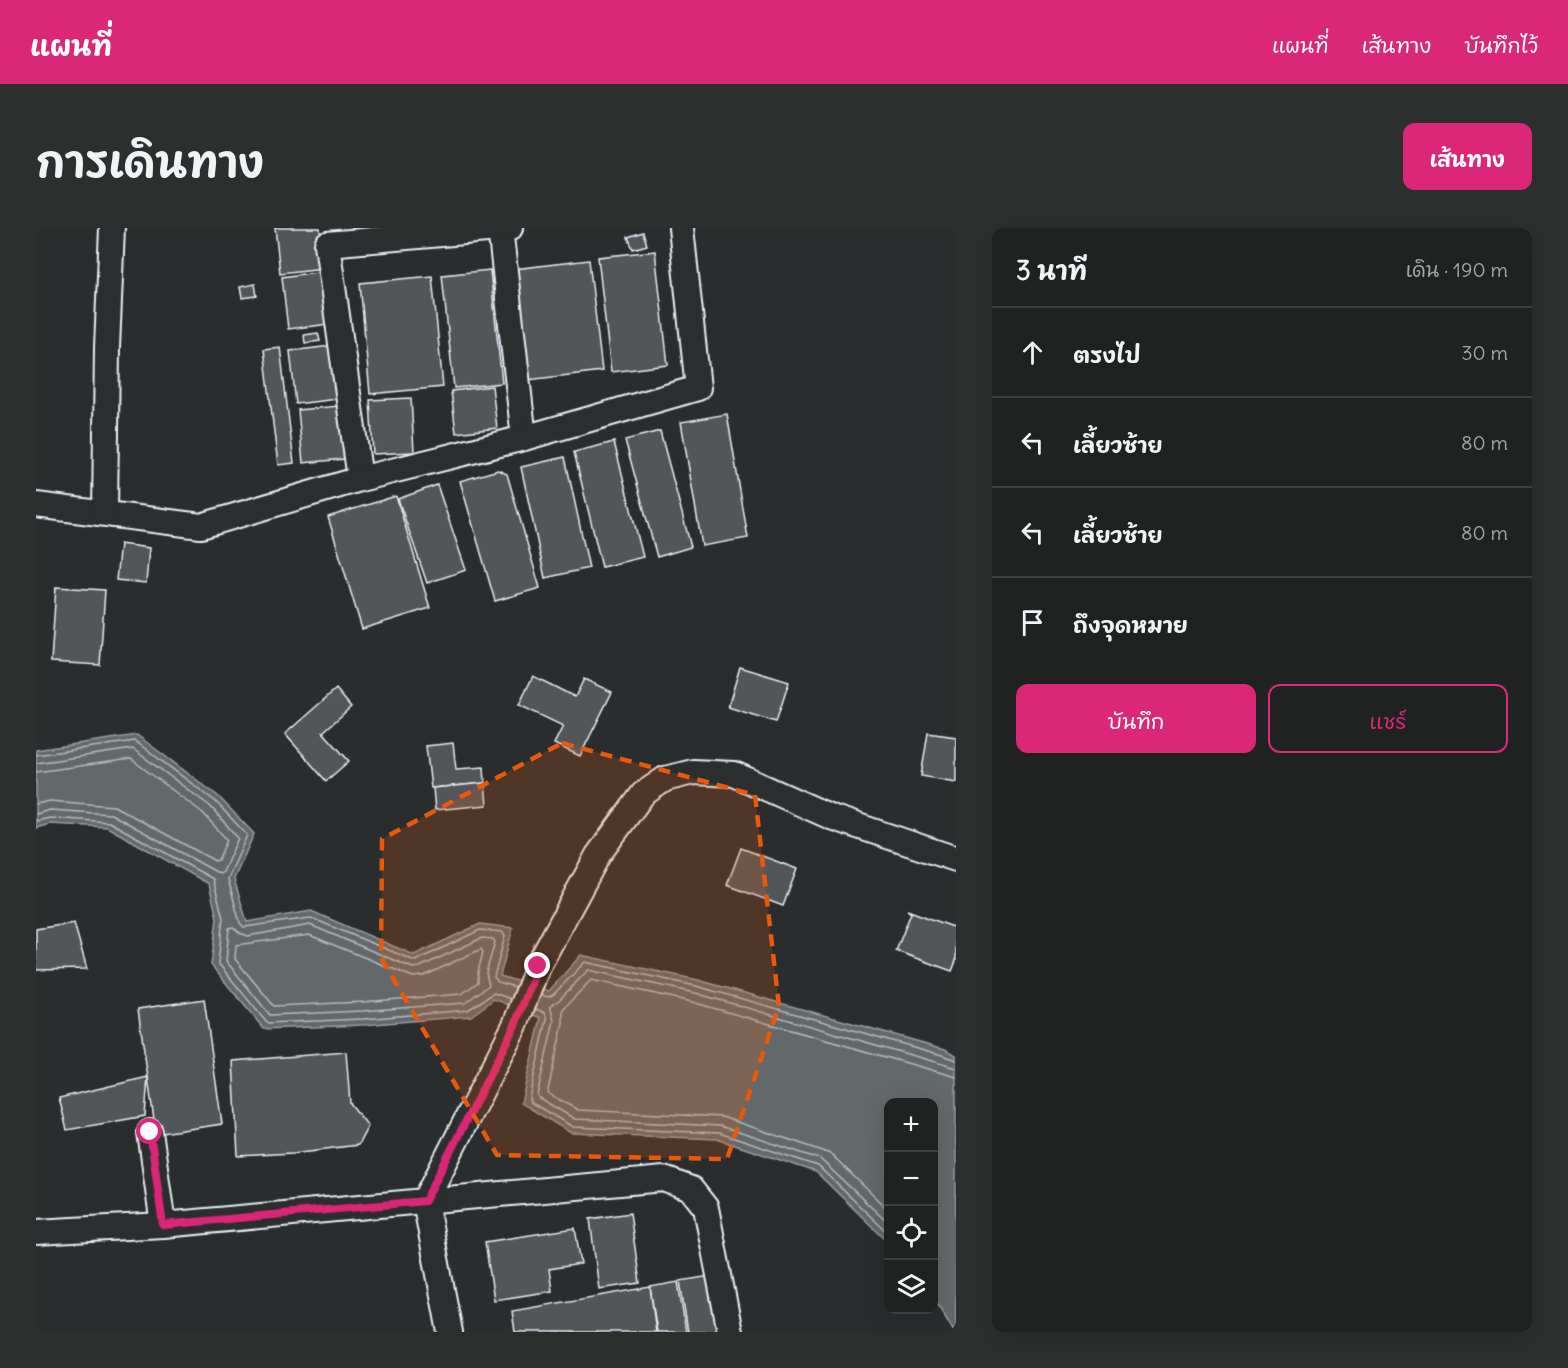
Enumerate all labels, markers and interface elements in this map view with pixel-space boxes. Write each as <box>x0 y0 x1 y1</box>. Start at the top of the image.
text: แผนที่ <box>30 28 112 64</box>
text: แผนที่ <box>1272 32 1329 59</box>
text: เส้นทาง <box>1362 32 1431 59</box>
text: บันทึกไว้ <box>1464 32 1538 59</box>
button: เส้นทาง <box>1403 123 1532 190</box>
text: การเดินทาง <box>36 136 264 188</box>
text: 3 นาที <box>1016 254 1087 287</box>
text: เดิน · 190 m <box>1406 257 1508 282</box>
icon: ahead <box>1016 336 1049 369</box>
text: 30 m <box>1461 340 1508 365</box>
text: ตรงไป <box>1073 341 1141 369</box>
icon: left <box>1016 426 1049 459</box>
text: 80 m <box>1461 430 1508 455</box>
text: เลี้ยวซ้าย <box>1073 431 1163 459</box>
icon: left <box>1016 516 1049 549</box>
text: 80 m <box>1461 520 1508 545</box>
text: เลี้ยวซ้าย <box>1073 521 1163 549</box>
icon: arrive <box>1016 606 1049 639</box>
text: ถึงจุดหมาย <box>1073 611 1188 639</box>
button: บันทึก <box>1016 684 1256 753</box>
button: แชร์ <box>1268 684 1508 753</box>
route end <box>524 952 550 978</box>
map controls <box>884 1098 938 1314</box>
button: + <box>884 1098 938 1152</box>
route start <box>136 1118 162 1144</box>
button: − <box>884 1152 938 1206</box>
button: locate <box>884 1206 938 1260</box>
button: layers <box>884 1260 938 1314</box>

